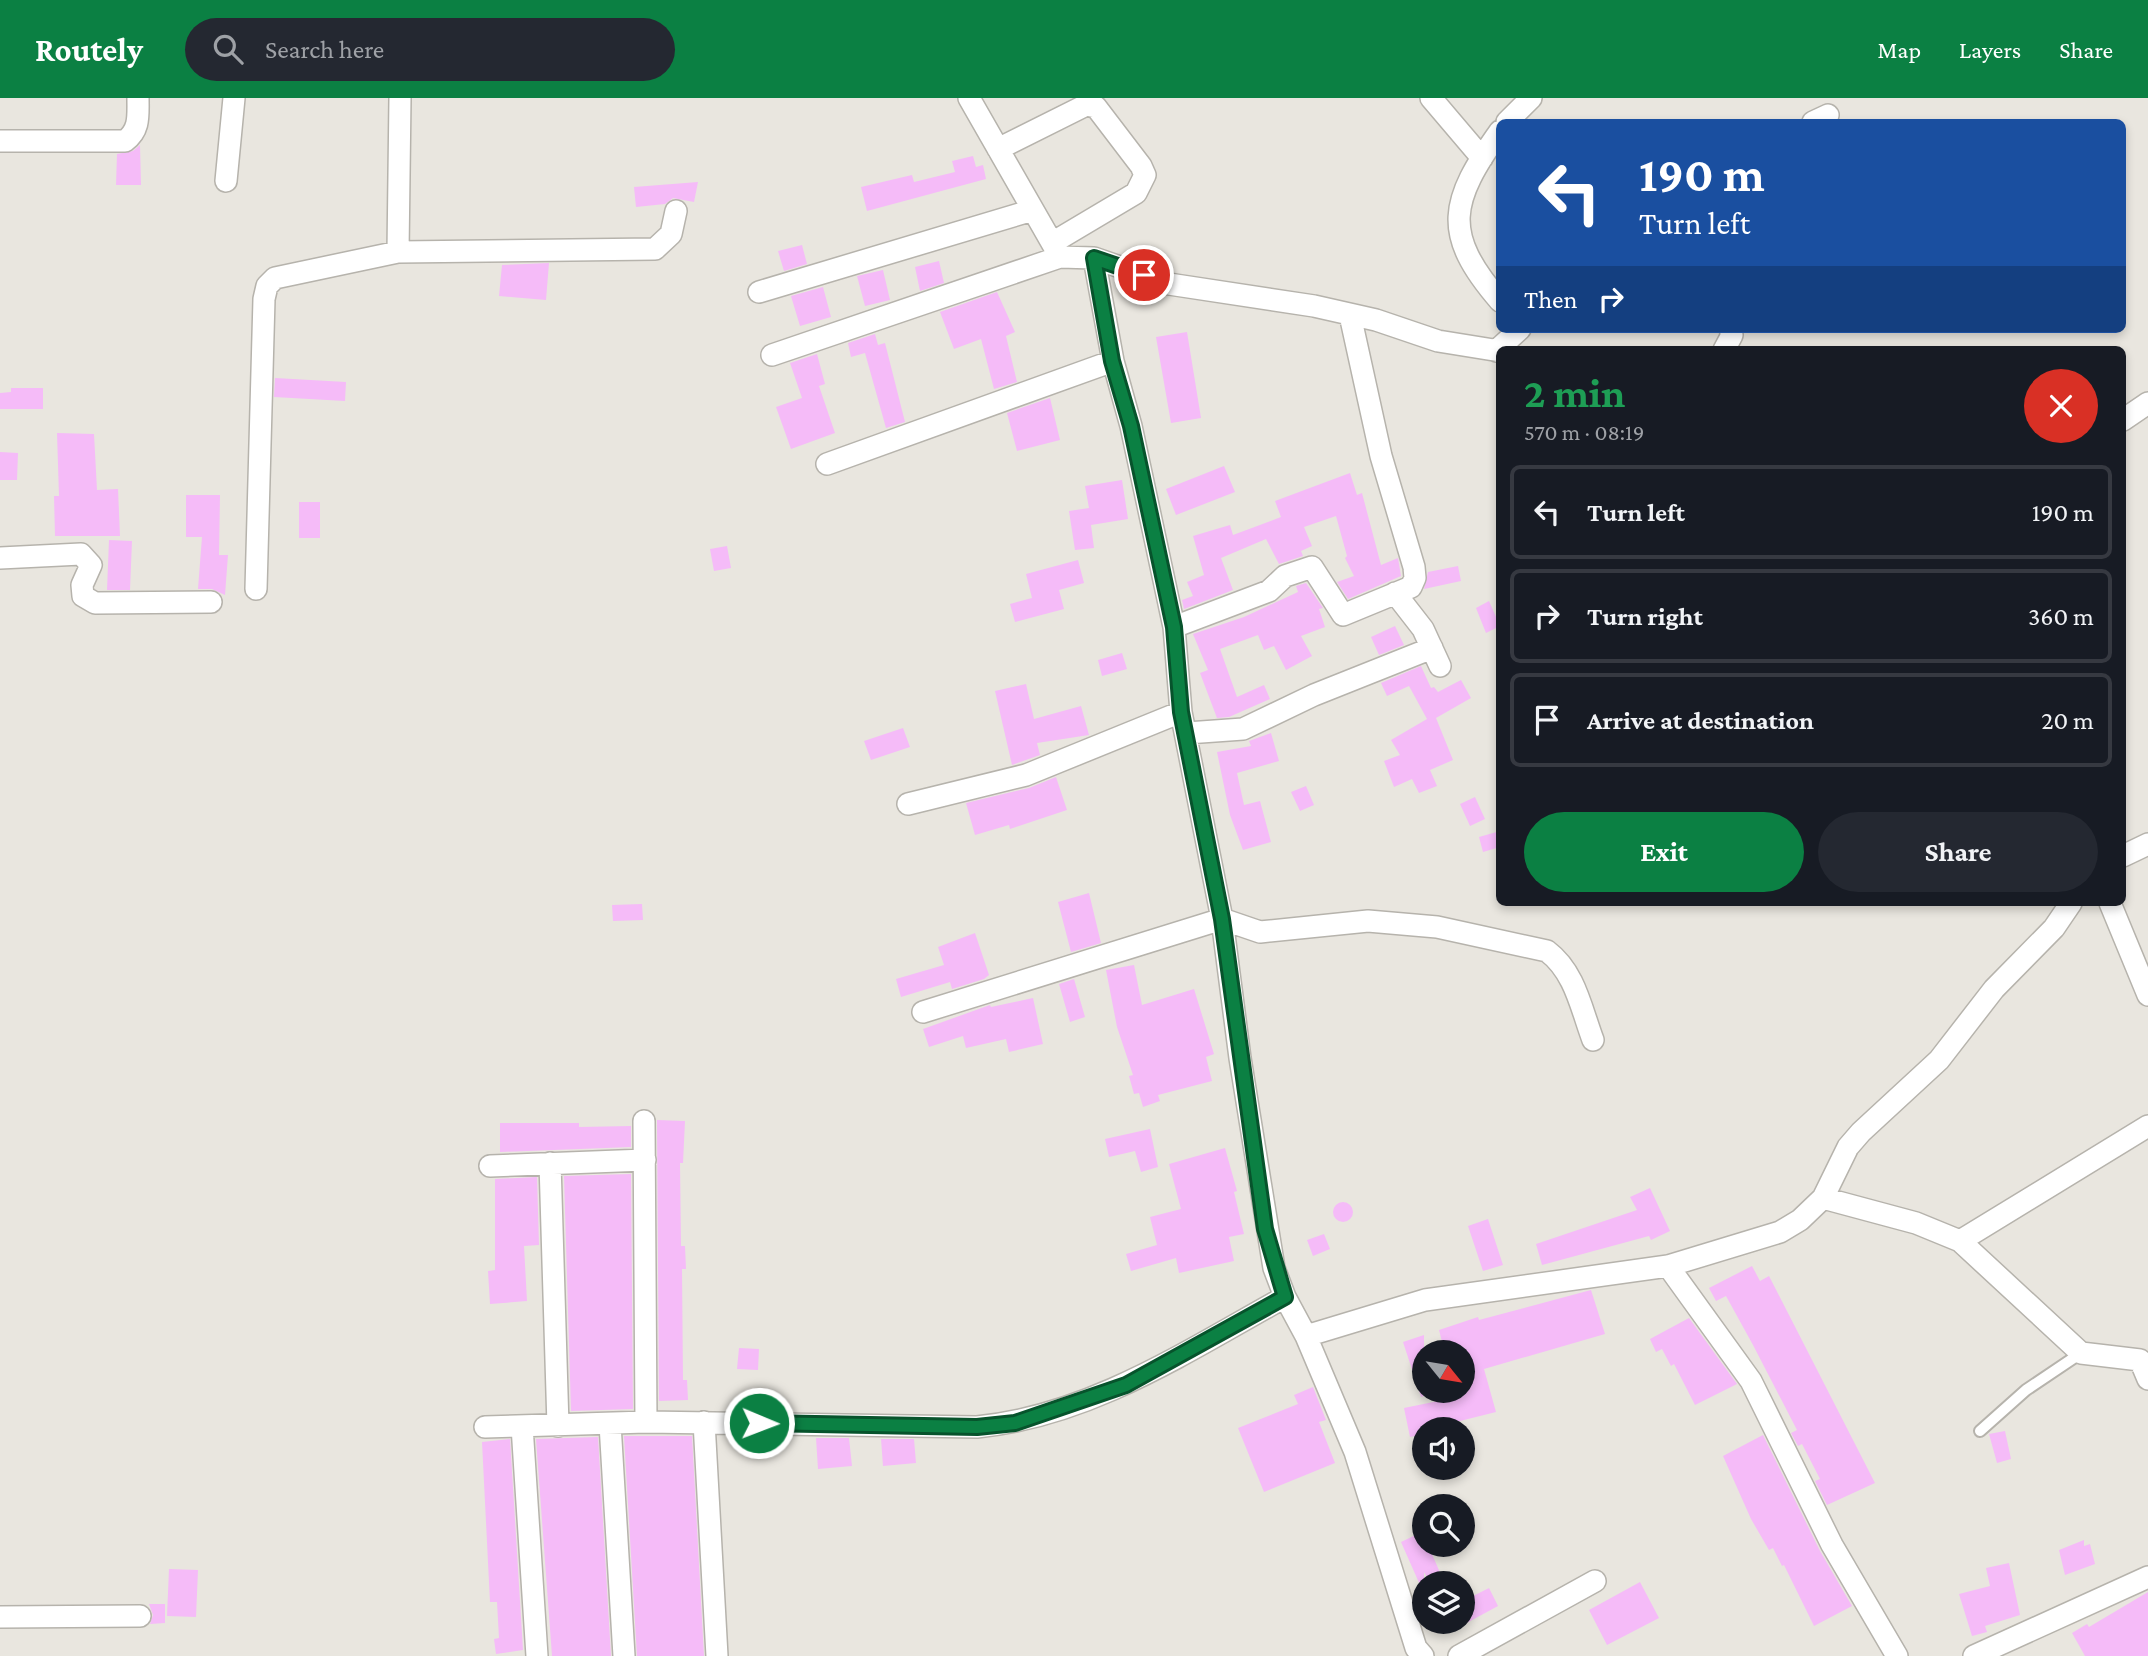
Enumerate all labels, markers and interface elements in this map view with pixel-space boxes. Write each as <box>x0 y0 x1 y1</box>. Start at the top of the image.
search box <box>185 18 675 81</box>
icon: search <box>209 30 247 68</box>
text: Routely <box>35 31 143 68</box>
text: Search here <box>265 35 384 64</box>
text: Map <box>1877 36 1921 63</box>
text: Layers <box>1959 36 2021 63</box>
text: Share <box>2059 36 2113 63</box>
icon: left <box>1524 147 1615 238</box>
text: 190 m <box>1639 147 1765 202</box>
text: Turn left <box>1639 205 1750 241</box>
pin <box>1114 245 1174 305</box>
icon: arrive <box>1125 256 1163 294</box>
icon: right <box>1592 280 1630 318</box>
text: Then <box>1524 285 1578 314</box>
text: 2 min <box>1524 369 1625 416</box>
button: close <box>2024 369 2098 443</box>
text: 570 m · 08:19 <box>1524 419 1644 445</box>
icon: left <box>1528 493 1566 531</box>
text: Turn left <box>1587 498 1685 527</box>
text: 190 m <box>2032 498 2094 527</box>
icon: right <box>1528 597 1566 635</box>
text: Turn right <box>1587 602 1703 631</box>
text: 360 m <box>2028 602 2094 631</box>
icon: arrive <box>1528 701 1566 739</box>
text: Arrive at destination <box>1587 706 1814 735</box>
text: 20 m <box>2041 706 2094 735</box>
button: Exit <box>1524 812 1804 892</box>
button: Share <box>1818 812 2098 892</box>
north arrow <box>1412 1340 1475 1404</box>
map controls <box>1412 1340 1475 1634</box>
position arrow <box>722 1386 796 1460</box>
button: sound <box>1412 1417 1475 1480</box>
button: search <box>1412 1494 1475 1557</box>
button: layers <box>1412 1571 1475 1634</box>

